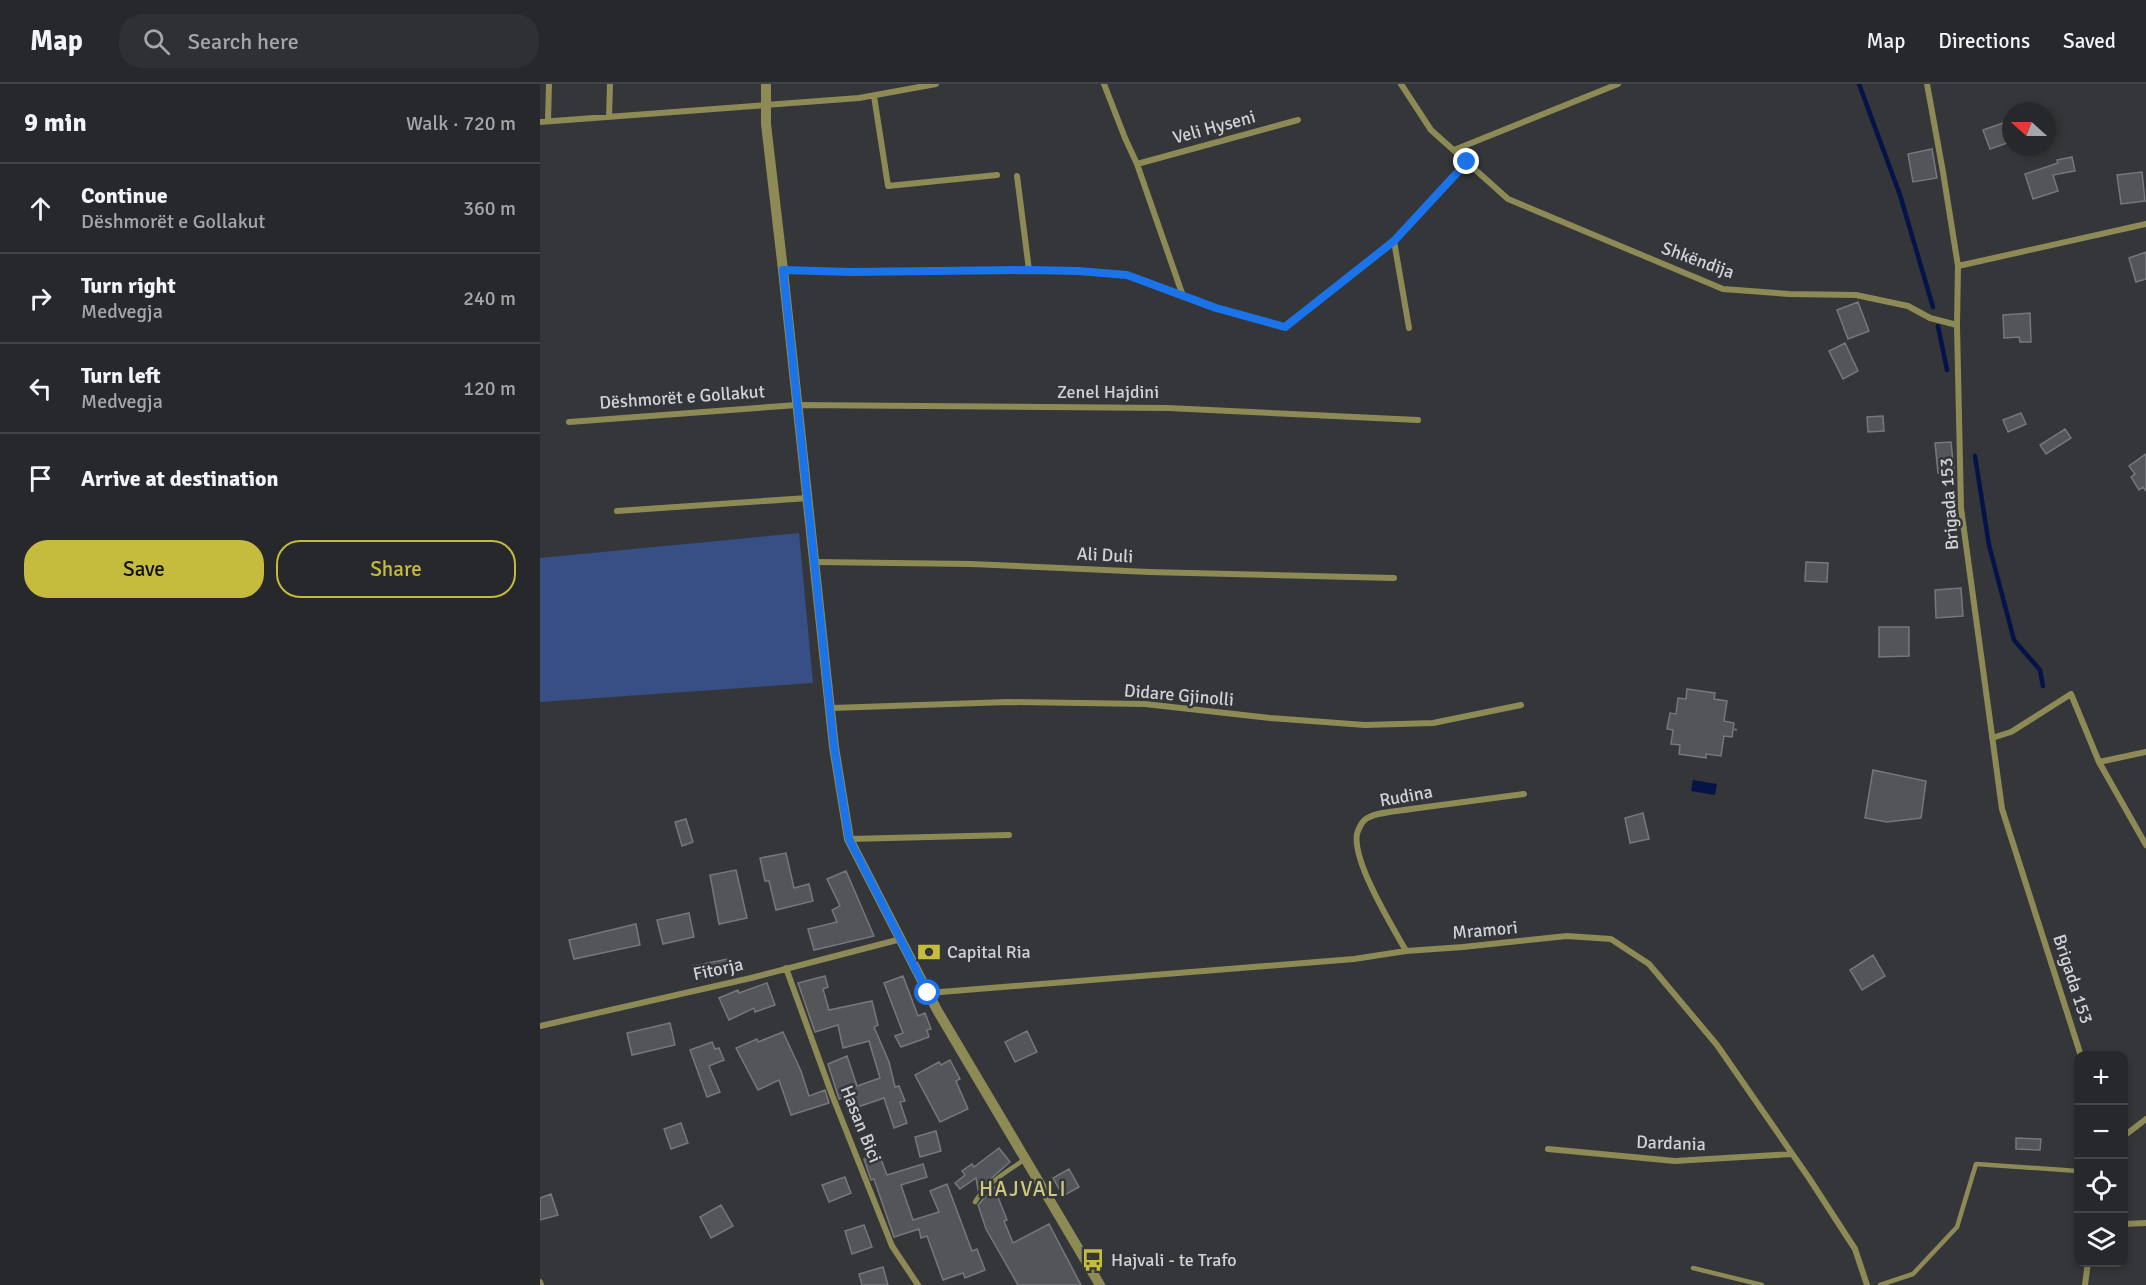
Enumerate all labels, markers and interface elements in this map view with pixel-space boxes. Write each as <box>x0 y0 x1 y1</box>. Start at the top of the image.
search box <box>119 14 539 68</box>
text: Map <box>30 24 83 58</box>
icon: search <box>140 25 173 58</box>
text: Search here <box>188 28 299 55</box>
text: Map <box>1867 28 1905 54</box>
text: Directions <box>1938 28 2030 54</box>
text: Saved <box>2063 28 2116 54</box>
north arrow <box>2002 102 2056 156</box>
street label: Veli Hyseni <box>1170 105 1258 149</box>
text: 9 min <box>24 107 87 139</box>
text: Walk · 720 m <box>406 111 516 136</box>
route end <box>1453 148 1479 174</box>
text: Continue <box>81 182 168 209</box>
icon: ahead <box>24 192 57 225</box>
text: 360 m <box>463 196 516 221</box>
text: Dëshmorët e Gollakut <box>81 209 265 234</box>
street label: Shkëndija <box>1659 237 1737 283</box>
text: Turn right <box>81 272 176 299</box>
icon: right <box>24 282 57 315</box>
text: 240 m <box>463 286 516 311</box>
text: Medvegja <box>81 299 163 324</box>
text: Turn left <box>81 362 161 389</box>
icon: left <box>24 372 57 405</box>
text: 120 m <box>463 376 516 401</box>
street label: Dëshmorët e Gollakut <box>598 380 766 414</box>
street label: Zenel Hajdini <box>1057 381 1159 403</box>
text: Medvegja <box>81 389 163 414</box>
street label: Brigada 153 <box>1935 457 1963 551</box>
icon: arrive <box>24 462 57 495</box>
text: Arrive at destination <box>81 465 278 492</box>
button: Save <box>24 540 264 598</box>
button: Share <box>276 540 516 598</box>
street label: Ali Duli <box>1076 543 1134 567</box>
street label: Didare Gjinolli <box>1123 679 1235 711</box>
street label: Rudina <box>1378 781 1434 811</box>
street label: Mramori <box>1451 916 1519 944</box>
street label: Brigada 153 <box>2048 931 2098 1027</box>
bank icon: Capital Ria <box>916 939 942 965</box>
place label: Capital Ria <box>947 941 1031 963</box>
street label: Fitorja <box>691 953 745 985</box>
route start <box>914 979 940 1005</box>
map controls <box>2074 1051 2128 1267</box>
button: + <box>2074 1051 2128 1105</box>
street label: Hasan Bici <box>836 1082 886 1166</box>
button: − <box>2074 1105 2128 1159</box>
street label: Dardania <box>1636 1131 1706 1155</box>
button: locate <box>2074 1159 2128 1213</box>
district label: HAJVALI <box>979 1176 1067 1202</box>
button: layers <box>2074 1213 2128 1267</box>
bus stop icon: Hajvali - te Trafo <box>1080 1247 1106 1273</box>
place label: Hajvali - te Trafo <box>1111 1249 1237 1271</box>

